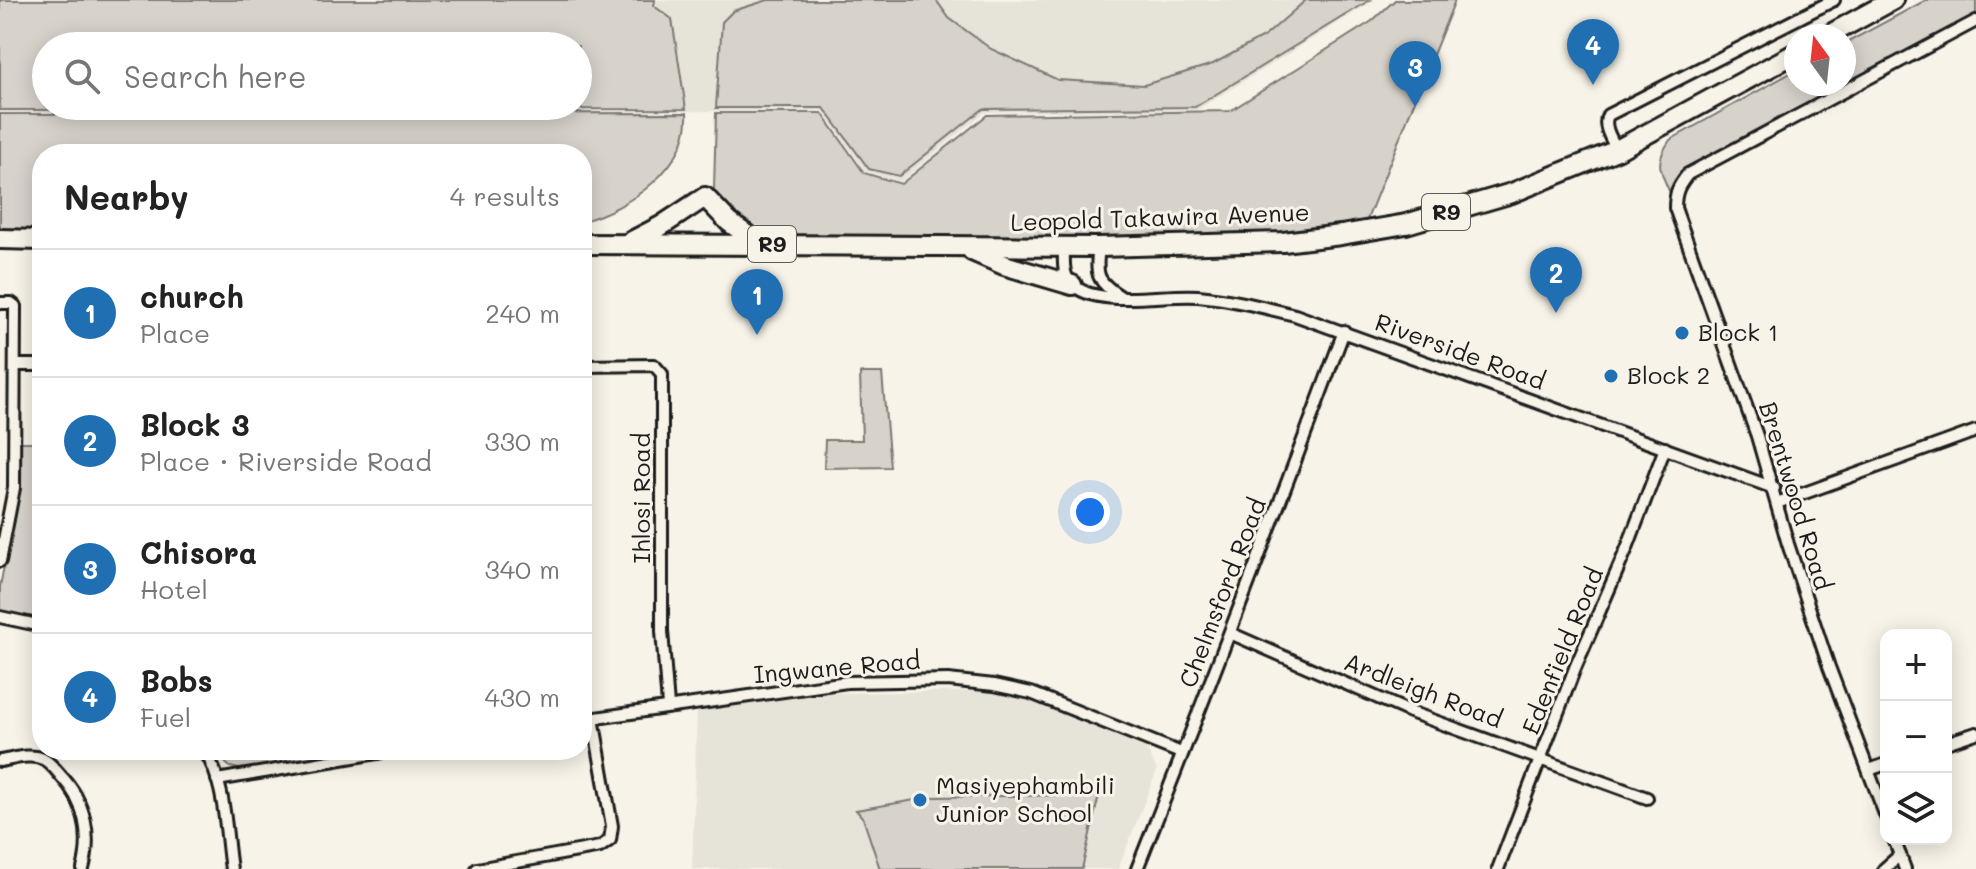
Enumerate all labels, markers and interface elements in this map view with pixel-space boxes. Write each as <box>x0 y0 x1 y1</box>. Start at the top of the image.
pin: 4 <box>1567 19 1619 85</box>
north arrow <box>1784 24 1856 96</box>
search box <box>32 32 592 120</box>
pin: 3 <box>1389 41 1441 107</box>
icon: search <box>60 54 104 98</box>
text: Search here <box>124 56 307 96</box>
text: Nearby <box>64 174 189 219</box>
text: 4 results <box>450 179 560 213</box>
road number: R9 <box>1422 194 1470 230</box>
street label: Leopold Takawira Avenue <box>1010 196 1310 237</box>
road number: R9 <box>748 226 796 262</box>
pin: 2 <box>1530 247 1582 313</box>
pin: 1 <box>731 269 783 335</box>
text: church <box>140 276 244 316</box>
text: 1 <box>84 296 96 330</box>
text: 240 m <box>485 296 560 330</box>
street label: Riverside Road <box>1371 305 1550 396</box>
text: Place <box>140 316 210 350</box>
place label: Block 1 <box>1698 316 1778 347</box>
marker: Block 1 <box>1673 324 1691 342</box>
place label: Block 2 <box>1627 359 1710 390</box>
marker: Block 2 <box>1602 367 1620 385</box>
street label: Brentwood Road <box>1753 398 1840 594</box>
text: Block 3 <box>140 404 249 444</box>
text: 2 <box>83 424 97 458</box>
text: 330 m <box>484 424 560 458</box>
street label: Ihlosi Road <box>625 433 656 563</box>
text: Place · Riverside Road <box>140 444 432 478</box>
your location <box>1070 492 1110 532</box>
street label: Chelmsford Road <box>1171 493 1272 692</box>
text: Chisora <box>140 532 257 572</box>
text: 3 <box>82 552 98 586</box>
text: 340 m <box>484 552 560 586</box>
street label: Edenfield Road <box>1514 562 1609 738</box>
text: Hotel <box>140 572 208 606</box>
map controls <box>1880 629 1952 845</box>
button: + <box>1880 629 1952 701</box>
street label: Ingwane Road <box>752 644 921 689</box>
street label: Ardleigh Road <box>1340 645 1507 734</box>
text: Bobs <box>140 660 213 700</box>
text: 4 <box>82 680 98 714</box>
text: 430 m <box>484 680 560 714</box>
text: Fuel <box>140 700 191 734</box>
button: − <box>1880 701 1952 773</box>
place label: Masiyephambili Junior School <box>936 769 1115 828</box>
button: layers <box>1880 773 1952 845</box>
marker: Masiyephambili Junior School <box>911 791 929 809</box>

